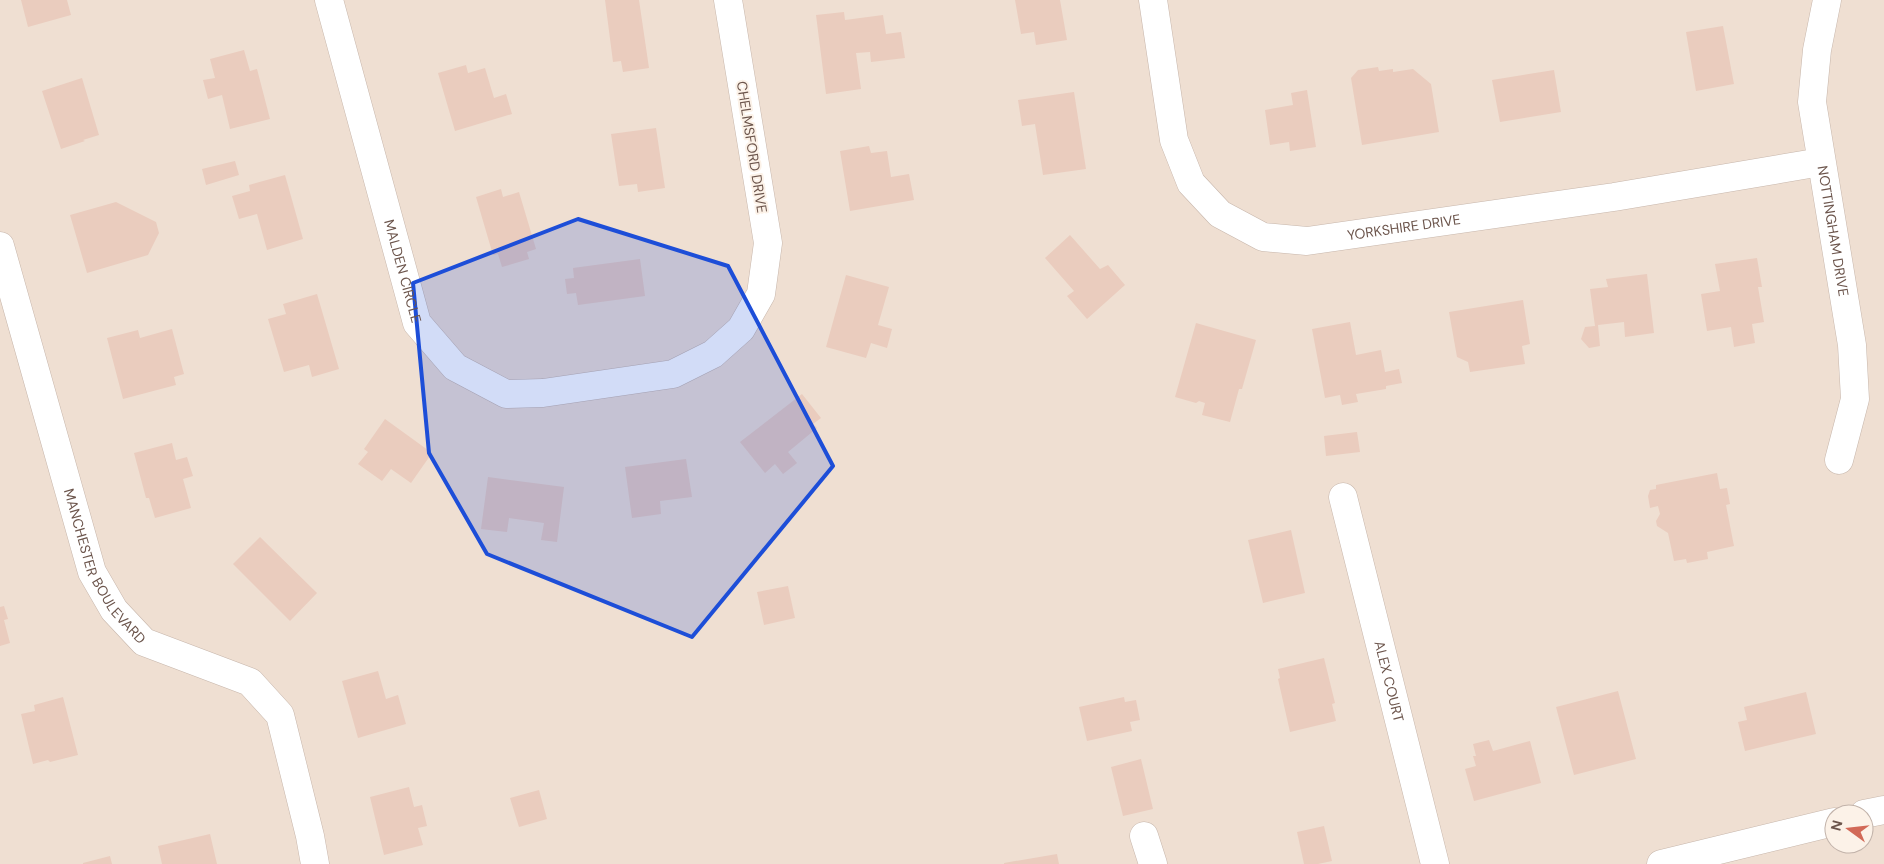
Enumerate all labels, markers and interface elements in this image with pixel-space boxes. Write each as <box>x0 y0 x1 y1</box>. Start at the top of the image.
street label: CHELMSFORD DRIVE <box>733 80 771 214</box>
street label: NOTTINGHAM DRIVE <box>1814 164 1853 298</box>
street label: YORKSHIRE DRIVE <box>1346 210 1462 244</box>
street label: MALDEN CIRCLE <box>380 217 426 325</box>
street label: MANCHESTER BOULEVARD <box>60 487 150 647</box>
street label: ALEX COURT <box>1370 639 1408 724</box>
north arrow <box>1824 804 1874 854</box>
text: N <box>1826 818 1846 833</box>

